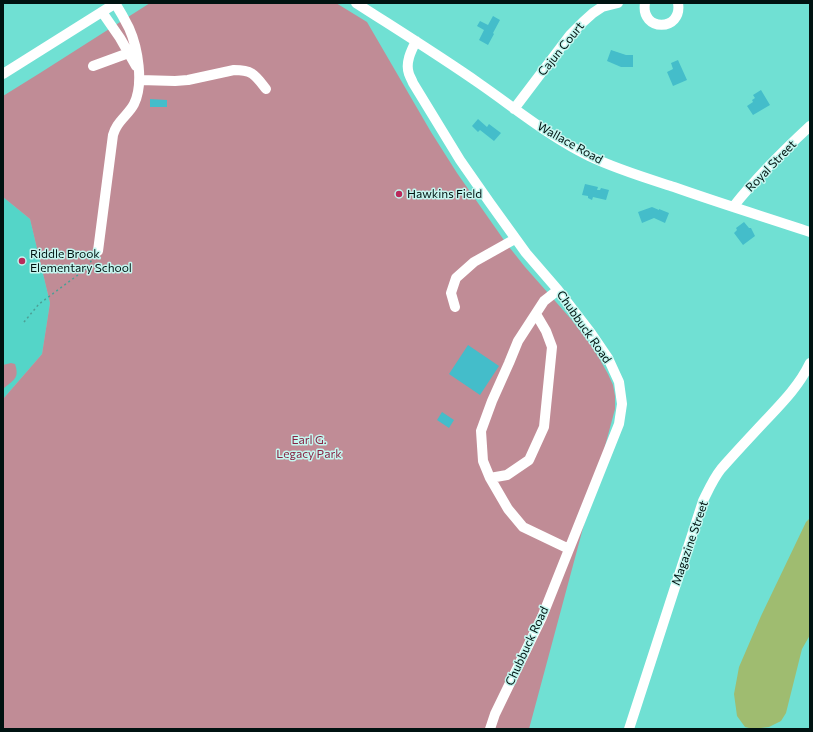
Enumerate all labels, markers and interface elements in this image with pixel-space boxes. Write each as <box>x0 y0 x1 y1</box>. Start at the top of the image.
street label: Cajun Court <box>535 19 587 79</box>
street label: Wallace Road <box>535 119 605 167</box>
street label: Royal Street <box>743 137 799 195</box>
place label: Hawkins Field <box>407 187 482 201</box>
marker: Hawkins Field <box>394 189 404 199</box>
place label: Riddle Brook Elementary School <box>30 247 132 275</box>
marker: Riddle Brook Elementary School <box>17 256 27 266</box>
street label: Chubbuck Road <box>554 288 614 366</box>
park label: Earl G. Legacy Park <box>276 433 342 461</box>
street label: Magazine Street <box>669 499 711 587</box>
street label: Chubbuck Road <box>502 604 552 688</box>

